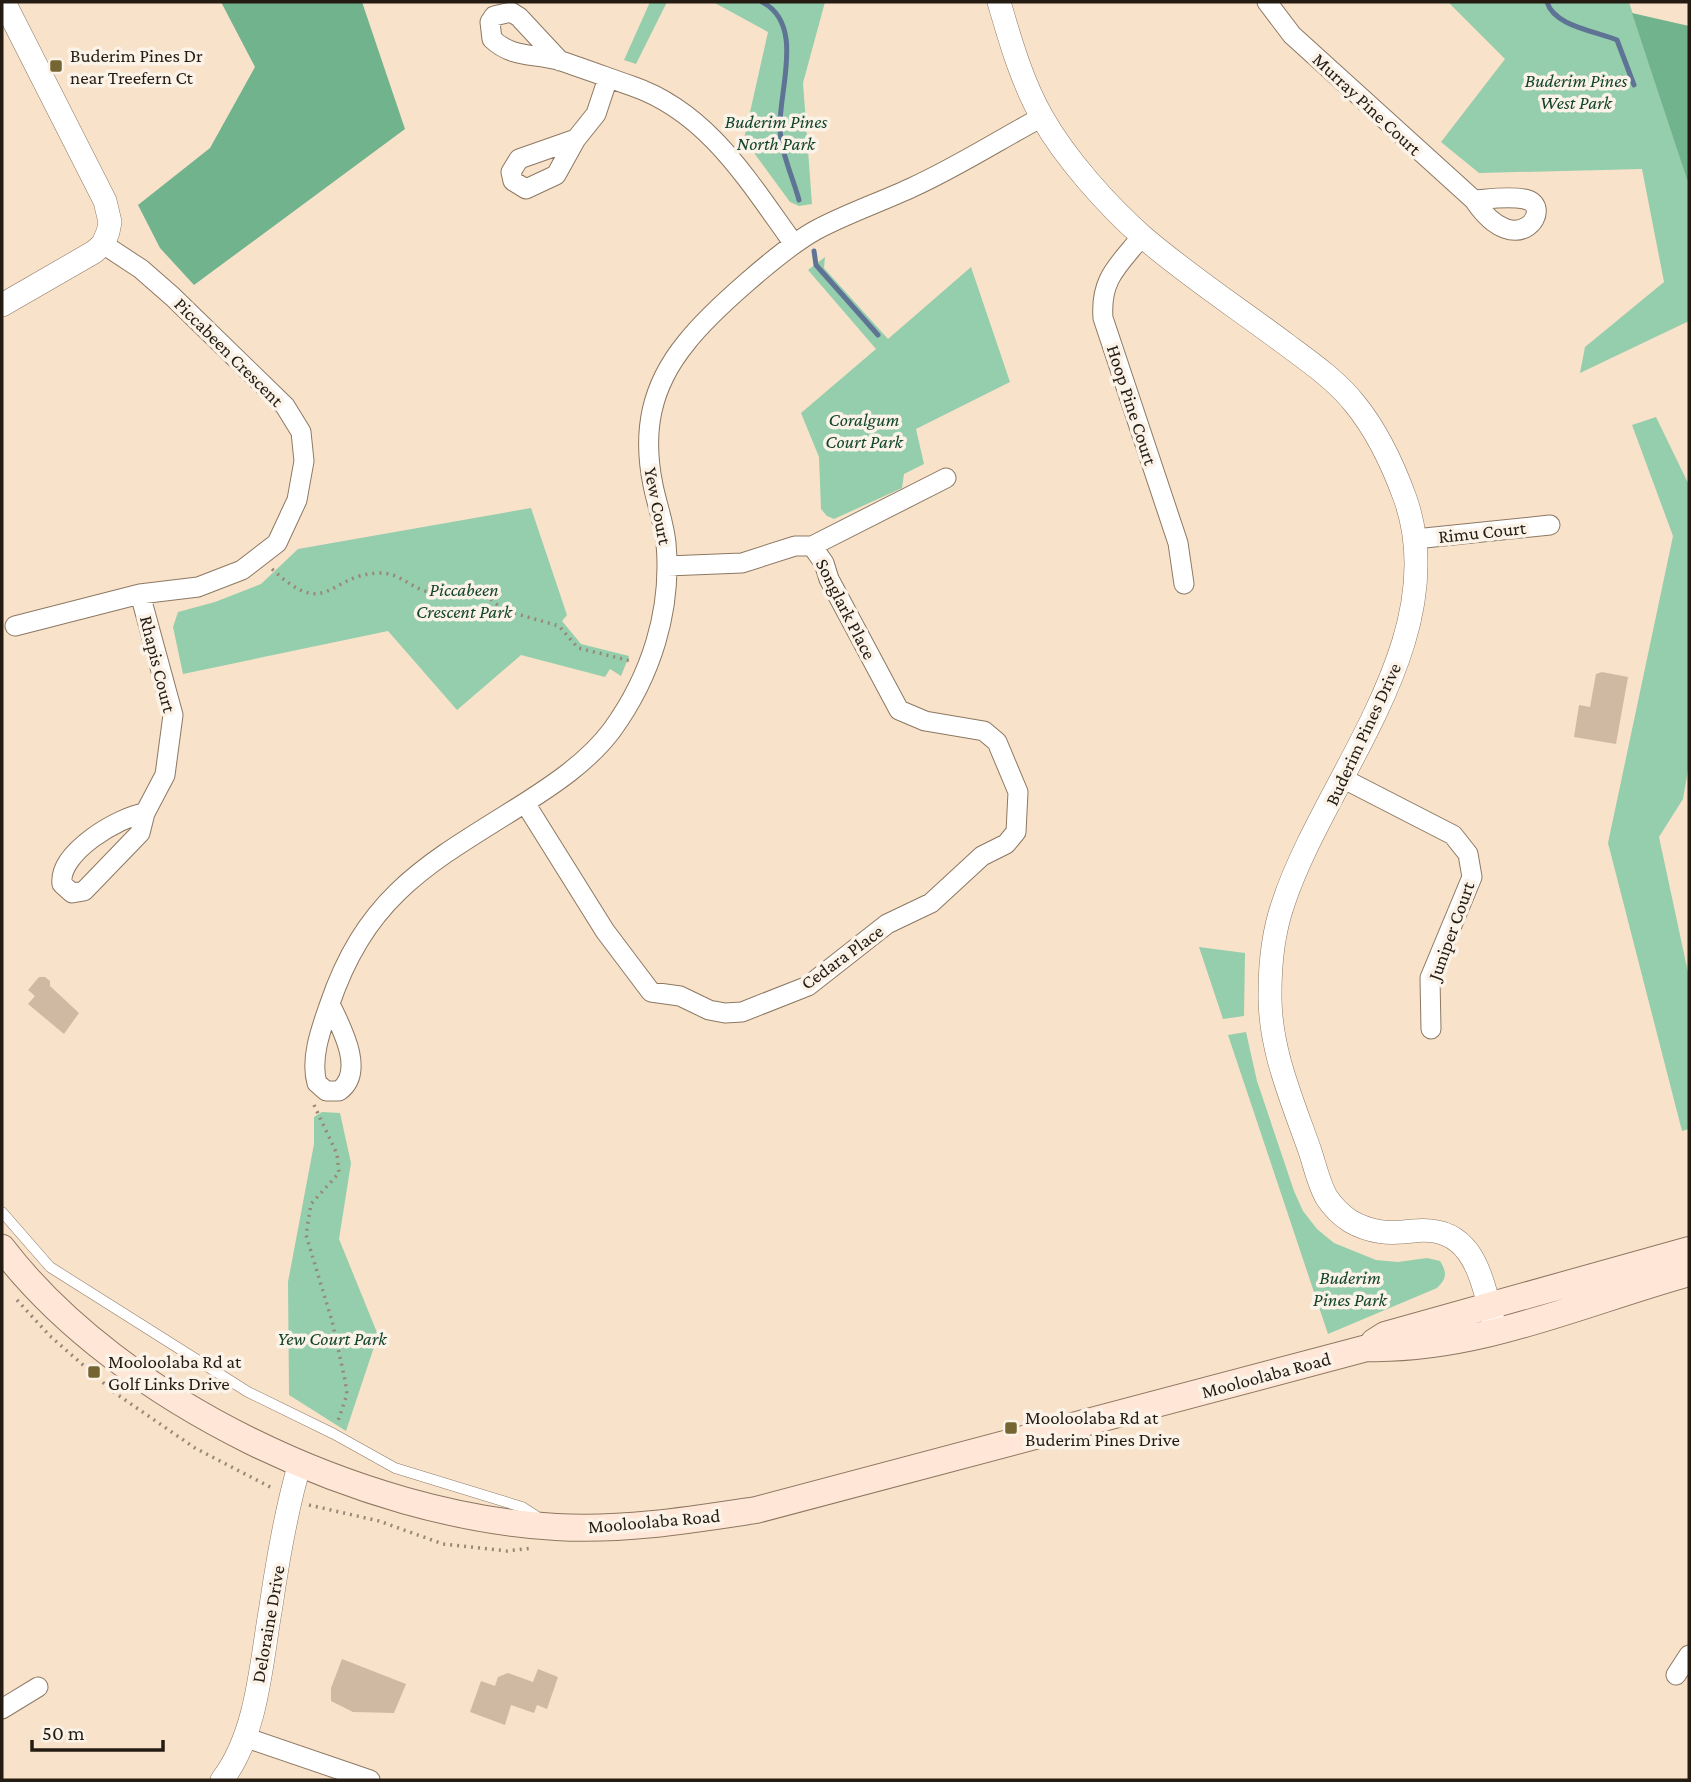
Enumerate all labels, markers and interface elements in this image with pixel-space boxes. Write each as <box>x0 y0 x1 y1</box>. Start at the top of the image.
place label: Buderim Pines Dr near Treefern Ct <box>70 45 203 88</box>
street label: Murray Pine Court <box>1309 48 1426 160</box>
marker: Buderim Pines Dr near Treefern Ct <box>48 58 64 74</box>
park label: Buderim Pines West Park <box>1525 70 1627 113</box>
park label: Buderim Pines North Park <box>725 111 827 154</box>
street label: Piccabeen Crescent <box>170 293 288 411</box>
street label: Hoop Pine Court <box>1103 342 1162 468</box>
park label: Coralgum Court Park <box>825 409 903 452</box>
street label: Yew Court <box>640 466 676 547</box>
street label: Rimu Court <box>1437 517 1528 547</box>
street label: Songlark Place <box>812 555 880 663</box>
park label: Piccabeen Crescent Park <box>416 579 513 622</box>
street label: Rhapis Court <box>136 613 180 715</box>
street label: Buderim Pines Drive <box>1321 659 1405 809</box>
street label: Juniper Court <box>1423 878 1479 985</box>
street label: Cedara Place <box>797 920 887 994</box>
park label: Buderim Pines Park <box>1313 1267 1388 1310</box>
park label: Yew Court Park <box>277 1328 387 1349</box>
street label: Mooloolaba Road <box>1199 1348 1333 1402</box>
place label: Mooloolaba Rd at Golf Links Drive <box>108 1351 242 1394</box>
marker: Mooloolaba Rd at Golf Links Drive <box>86 1364 102 1380</box>
place label: Mooloolaba Rd at Buderim Pines Drive <box>1025 1407 1180 1450</box>
marker: Mooloolaba Rd at Buderim Pines Drive <box>1003 1420 1019 1436</box>
street label: Mooloolaba Road <box>587 1505 721 1537</box>
street label: Deloraine Drive <box>247 1564 289 1684</box>
scale bar <box>32 1708 163 1752</box>
text: 50 m <box>42 1721 85 1745</box>

